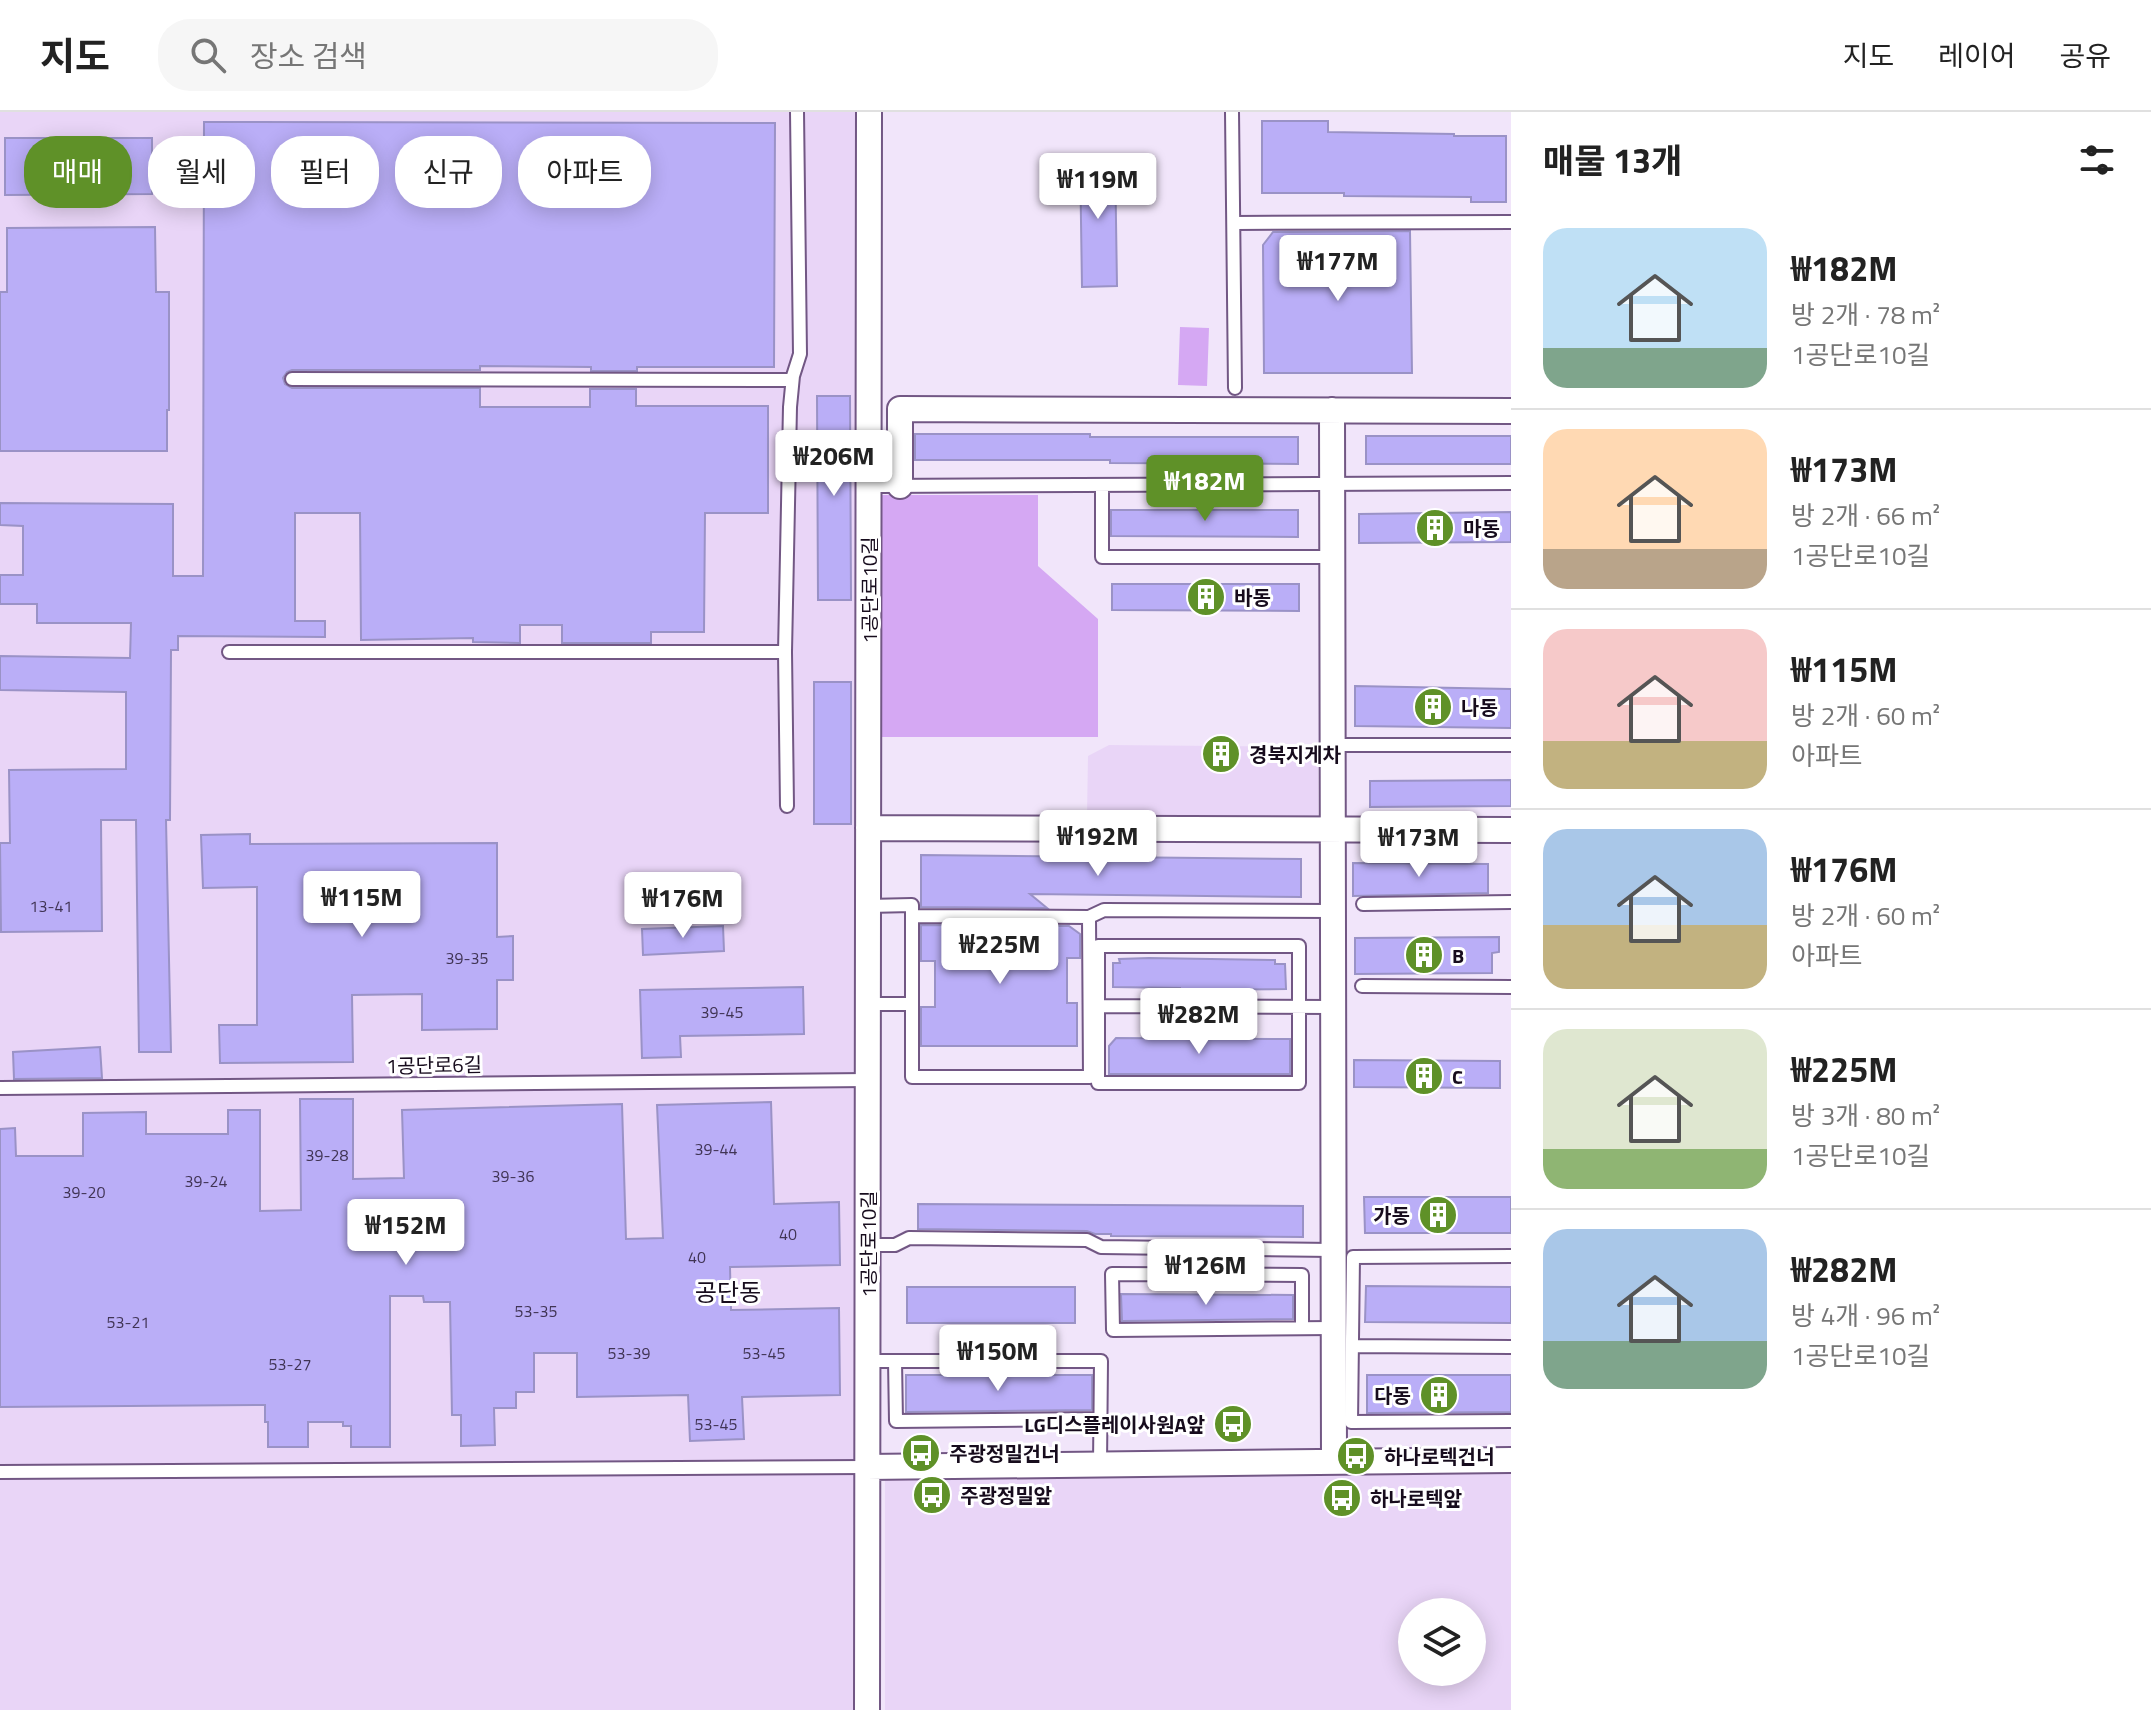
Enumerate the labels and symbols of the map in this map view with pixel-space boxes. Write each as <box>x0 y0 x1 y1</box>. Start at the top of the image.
pin: ₩119M <box>1042 153 1154 221</box>
pin: ₩177M <box>1282 235 1394 303</box>
pin: ₩206M <box>778 430 890 498</box>
pin: ₩182M <box>1149 455 1261 523</box>
building icon: 마동 <box>1414 507 1456 549</box>
place label: 마동 <box>1463 513 1500 544</box>
street label: 1공단로10길 <box>854 536 885 644</box>
building icon: 바동 <box>1185 576 1227 618</box>
place label: 바동 <box>1234 582 1271 613</box>
building icon: 나동 <box>1412 686 1454 728</box>
place label: 나동 <box>1461 692 1498 723</box>
building icon: 경북지게차 <box>1200 733 1242 775</box>
place label: 경북지게차 <box>1249 739 1342 770</box>
pin: ₩192M <box>1042 810 1154 878</box>
pin: ₩173M <box>1363 811 1475 879</box>
pin: ₩115M <box>306 871 418 939</box>
pin: ₩176M <box>627 872 739 940</box>
house number: 13-41 <box>30 894 72 918</box>
pin: ₩225M <box>944 918 1056 986</box>
building icon: B <box>1403 934 1445 976</box>
place label: B <box>1452 940 1464 971</box>
house number: 39-35 <box>446 946 488 970</box>
pin: ₩282M <box>1143 988 1255 1056</box>
house number: 39-45 <box>701 1000 743 1024</box>
street label: 1공단로6길 <box>386 1049 482 1081</box>
building icon: C <box>1403 1055 1445 1097</box>
place label: C <box>1452 1061 1463 1092</box>
house number: 39-44 <box>695 1137 737 1161</box>
house number: 39-28 <box>306 1143 348 1167</box>
house number: 39-36 <box>492 1164 534 1188</box>
house number: 39-24 <box>185 1169 227 1193</box>
house number: 39-20 <box>63 1180 105 1204</box>
street label: 1공단로10길 <box>853 1190 884 1298</box>
building icon: 가동 <box>1417 1194 1459 1236</box>
pin: ₩152M <box>350 1199 462 1267</box>
place label: 가동 <box>1373 1200 1410 1231</box>
house number: 40 <box>779 1222 797 1246</box>
pin: ₩126M <box>1150 1239 1262 1307</box>
house number: 40 <box>688 1245 706 1269</box>
district label: 공단동 <box>695 1274 761 1310</box>
house number: 53-35 <box>515 1299 557 1323</box>
house number: 53-21 <box>107 1310 149 1334</box>
pin: ₩150M <box>942 1325 1054 1393</box>
house number: 53-39 <box>608 1341 650 1365</box>
house number: 53-45 <box>743 1341 785 1365</box>
house number: 53-27 <box>269 1352 311 1376</box>
building icon: 다동 <box>1418 1374 1460 1416</box>
place label: 다동 <box>1374 1380 1411 1411</box>
bus stop icon: LG디스플레이사원A앞 <box>1212 1403 1254 1445</box>
place label: LG디스플레이사원A앞 <box>1024 1409 1206 1440</box>
house number: 53-45 <box>695 1412 737 1436</box>
bus stop icon: 주광정밀건너 <box>900 1432 942 1474</box>
bus stop icon: 하나로텍건너 <box>1335 1435 1377 1477</box>
place label: 주광정밀건너 <box>949 1438 1059 1469</box>
place label: 하나로텍건너 <box>1384 1441 1494 1472</box>
bus stop icon: 주광정밀앞 <box>911 1474 953 1516</box>
bus stop icon: 하나로텍앞 <box>1321 1477 1363 1519</box>
place label: 주광정밀앞 <box>960 1480 1053 1511</box>
place label: 하나로텍앞 <box>1370 1483 1463 1514</box>

